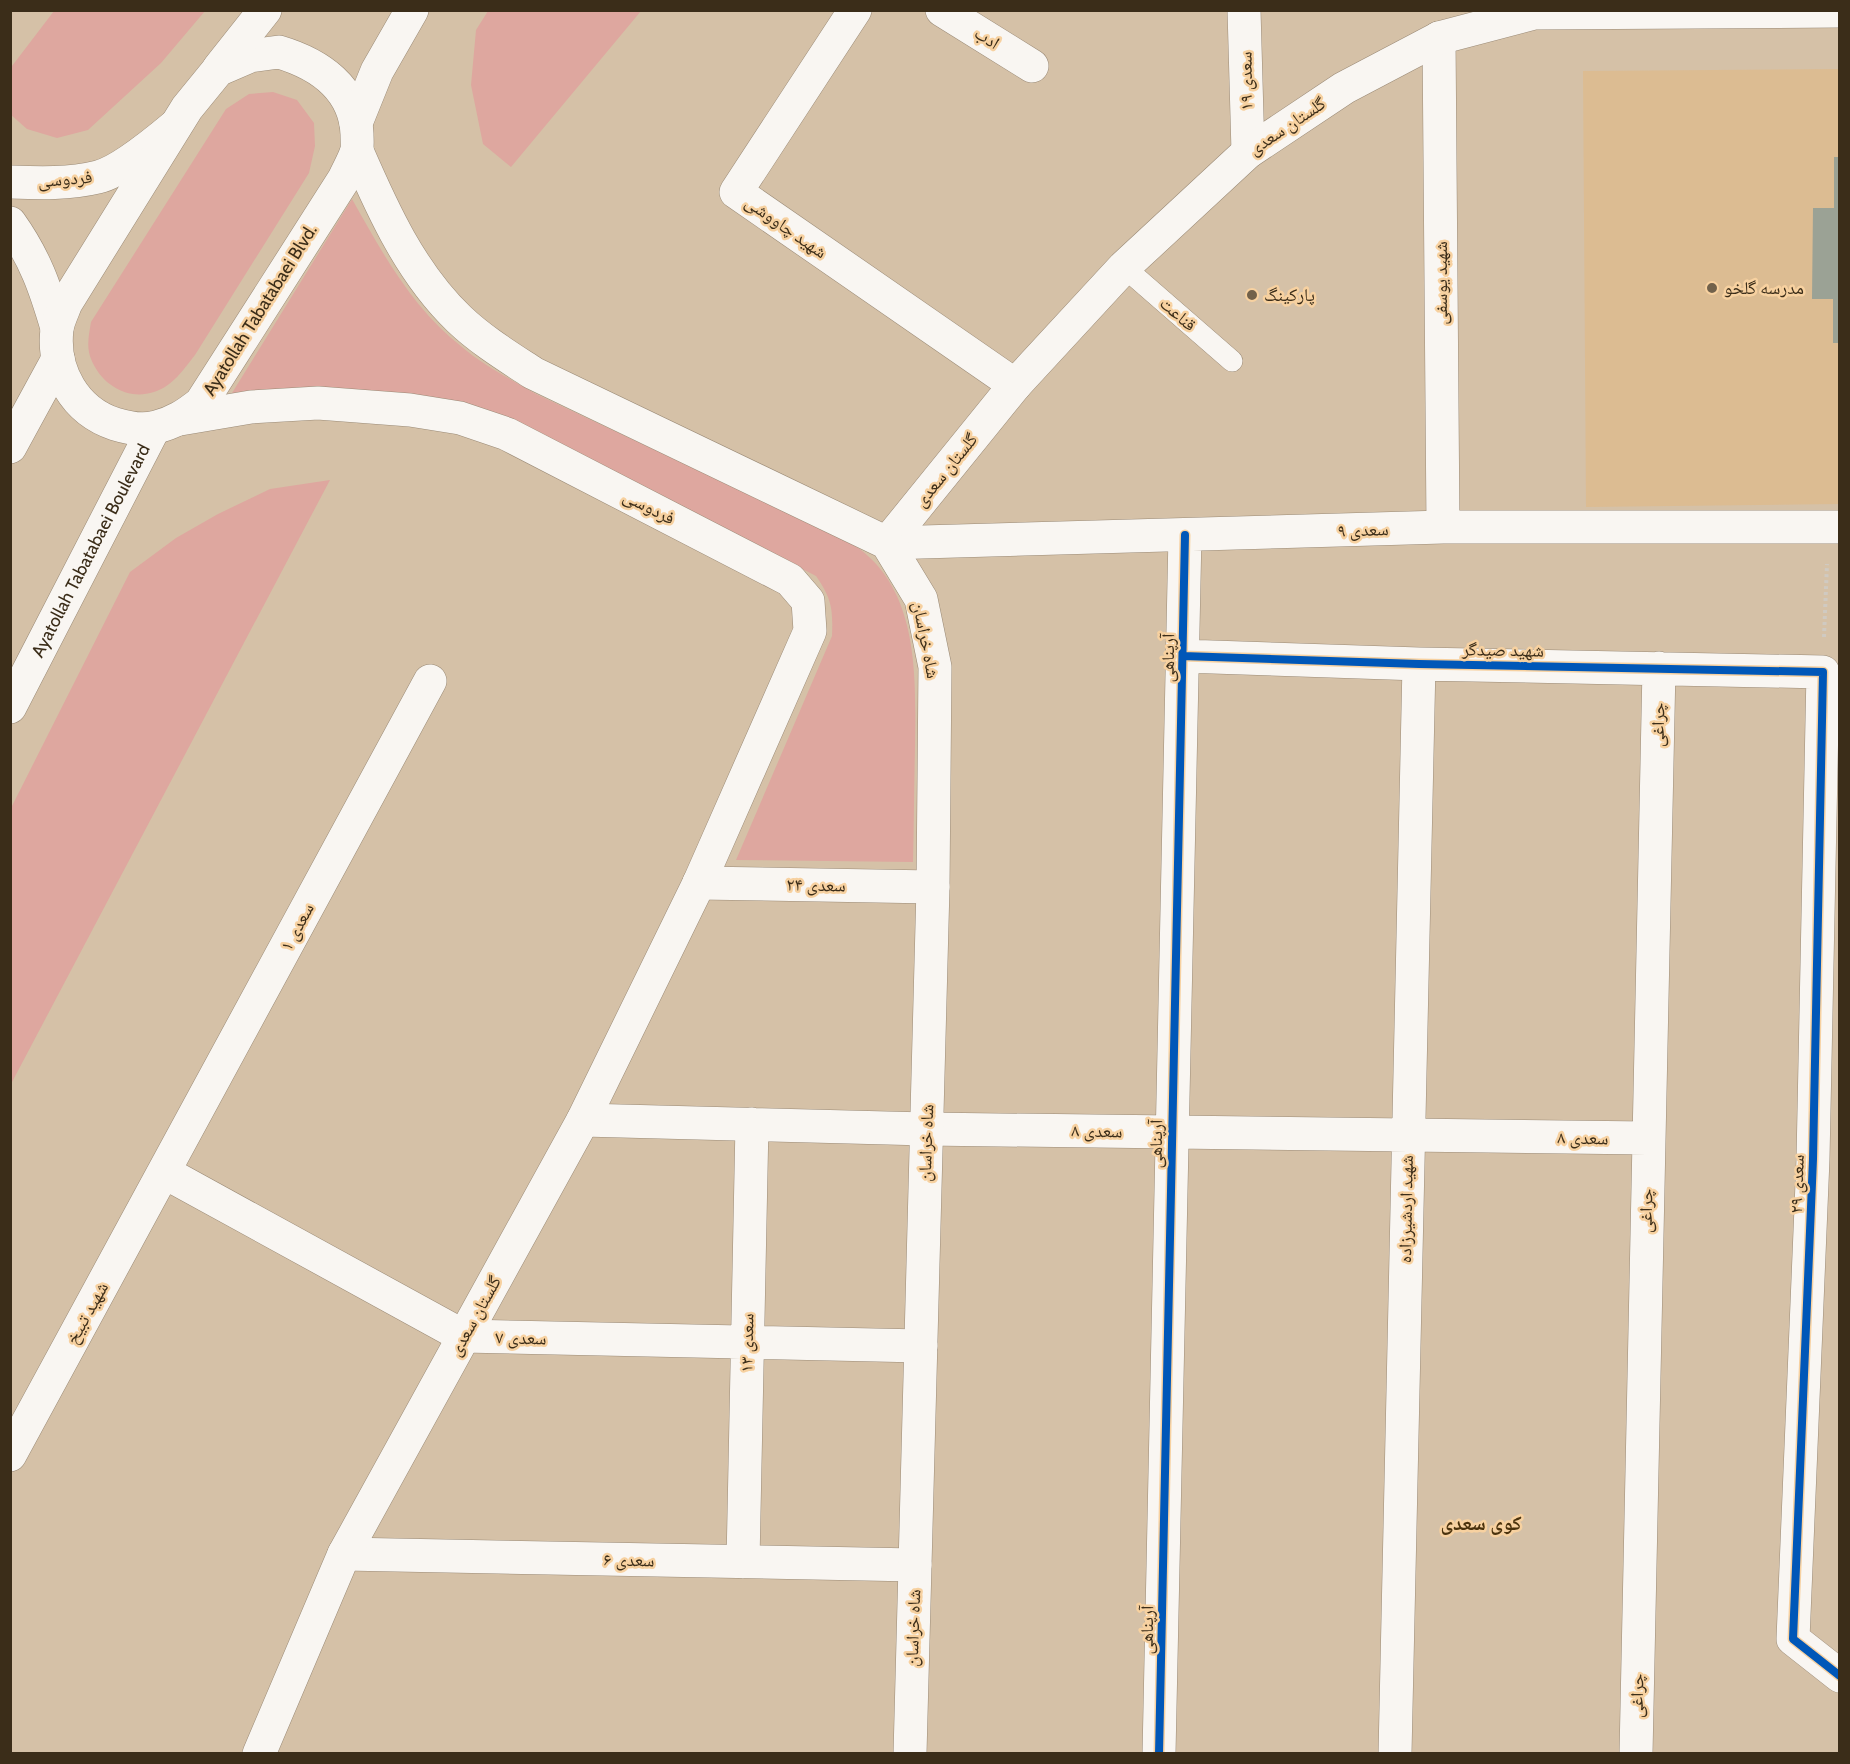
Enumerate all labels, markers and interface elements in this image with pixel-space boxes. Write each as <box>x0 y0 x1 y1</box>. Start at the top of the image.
street label: ادب <box>970 22 1004 54</box>
street label: سعدی ۱۹ <box>1234 51 1258 111</box>
street label: گلستان سعدی <box>1244 92 1330 160</box>
street label: فردوسی <box>37 166 93 192</box>
street label: شهید چاووشی <box>741 191 831 263</box>
street label: Ayatollah Tabatabaei Blvd. <box>198 220 322 400</box>
street label: شهید یوسفی <box>1430 241 1452 325</box>
place label: مدرسه گلخو <box>1724 277 1804 299</box>
marker: مدرسه گلخو <box>1705 281 1719 295</box>
place label: پارکینگ <box>1264 284 1315 306</box>
marker: پارکینگ <box>1245 288 1259 302</box>
street label: قناعت <box>1155 292 1201 336</box>
street label: گلستان سعدی <box>910 428 983 511</box>
street label: Ayatollah Tabatabaei Boulevard <box>27 440 155 661</box>
street label: فردوسی <box>620 485 678 529</box>
street label: سعدی ۹ <box>1337 518 1389 542</box>
street label: شاه خراسان <box>908 600 944 680</box>
street label: آرپناهی <box>1157 633 1180 683</box>
street label: شهید صیدگر <box>1461 638 1544 662</box>
street label: چراغی <box>1647 703 1669 747</box>
street label: سعدی ۲۴ <box>786 873 846 897</box>
street label: سعدی ۱ <box>275 899 319 955</box>
street label: شاه خراسان <box>914 1104 938 1182</box>
street label: آرپناهی <box>1145 1119 1168 1169</box>
street label: سعدی ۸ <box>1071 1120 1123 1142</box>
street label: سعدی ۸ <box>1557 1127 1609 1149</box>
street label: سعدی ۲۹ <box>1785 1154 1809 1214</box>
street label: شهید اردشیرزاده <box>1394 1155 1418 1263</box>
street label: چراغی <box>1635 1189 1657 1233</box>
street label: گلستان سعدی <box>444 1272 506 1360</box>
street label: شهید تبیخ <box>61 1278 114 1348</box>
street label: سعدی ۱۳ <box>735 1313 759 1373</box>
street label: سعدی ۷ <box>495 1327 547 1349</box>
district label: کوی سعدی <box>1440 1511 1522 1535</box>
street label: سعدی ۶ <box>603 1549 655 1571</box>
street label: شاه خراسان <box>901 1589 925 1667</box>
street label: آرپناهی <box>1136 1605 1159 1655</box>
street label: چراغی <box>1626 1674 1648 1718</box>

